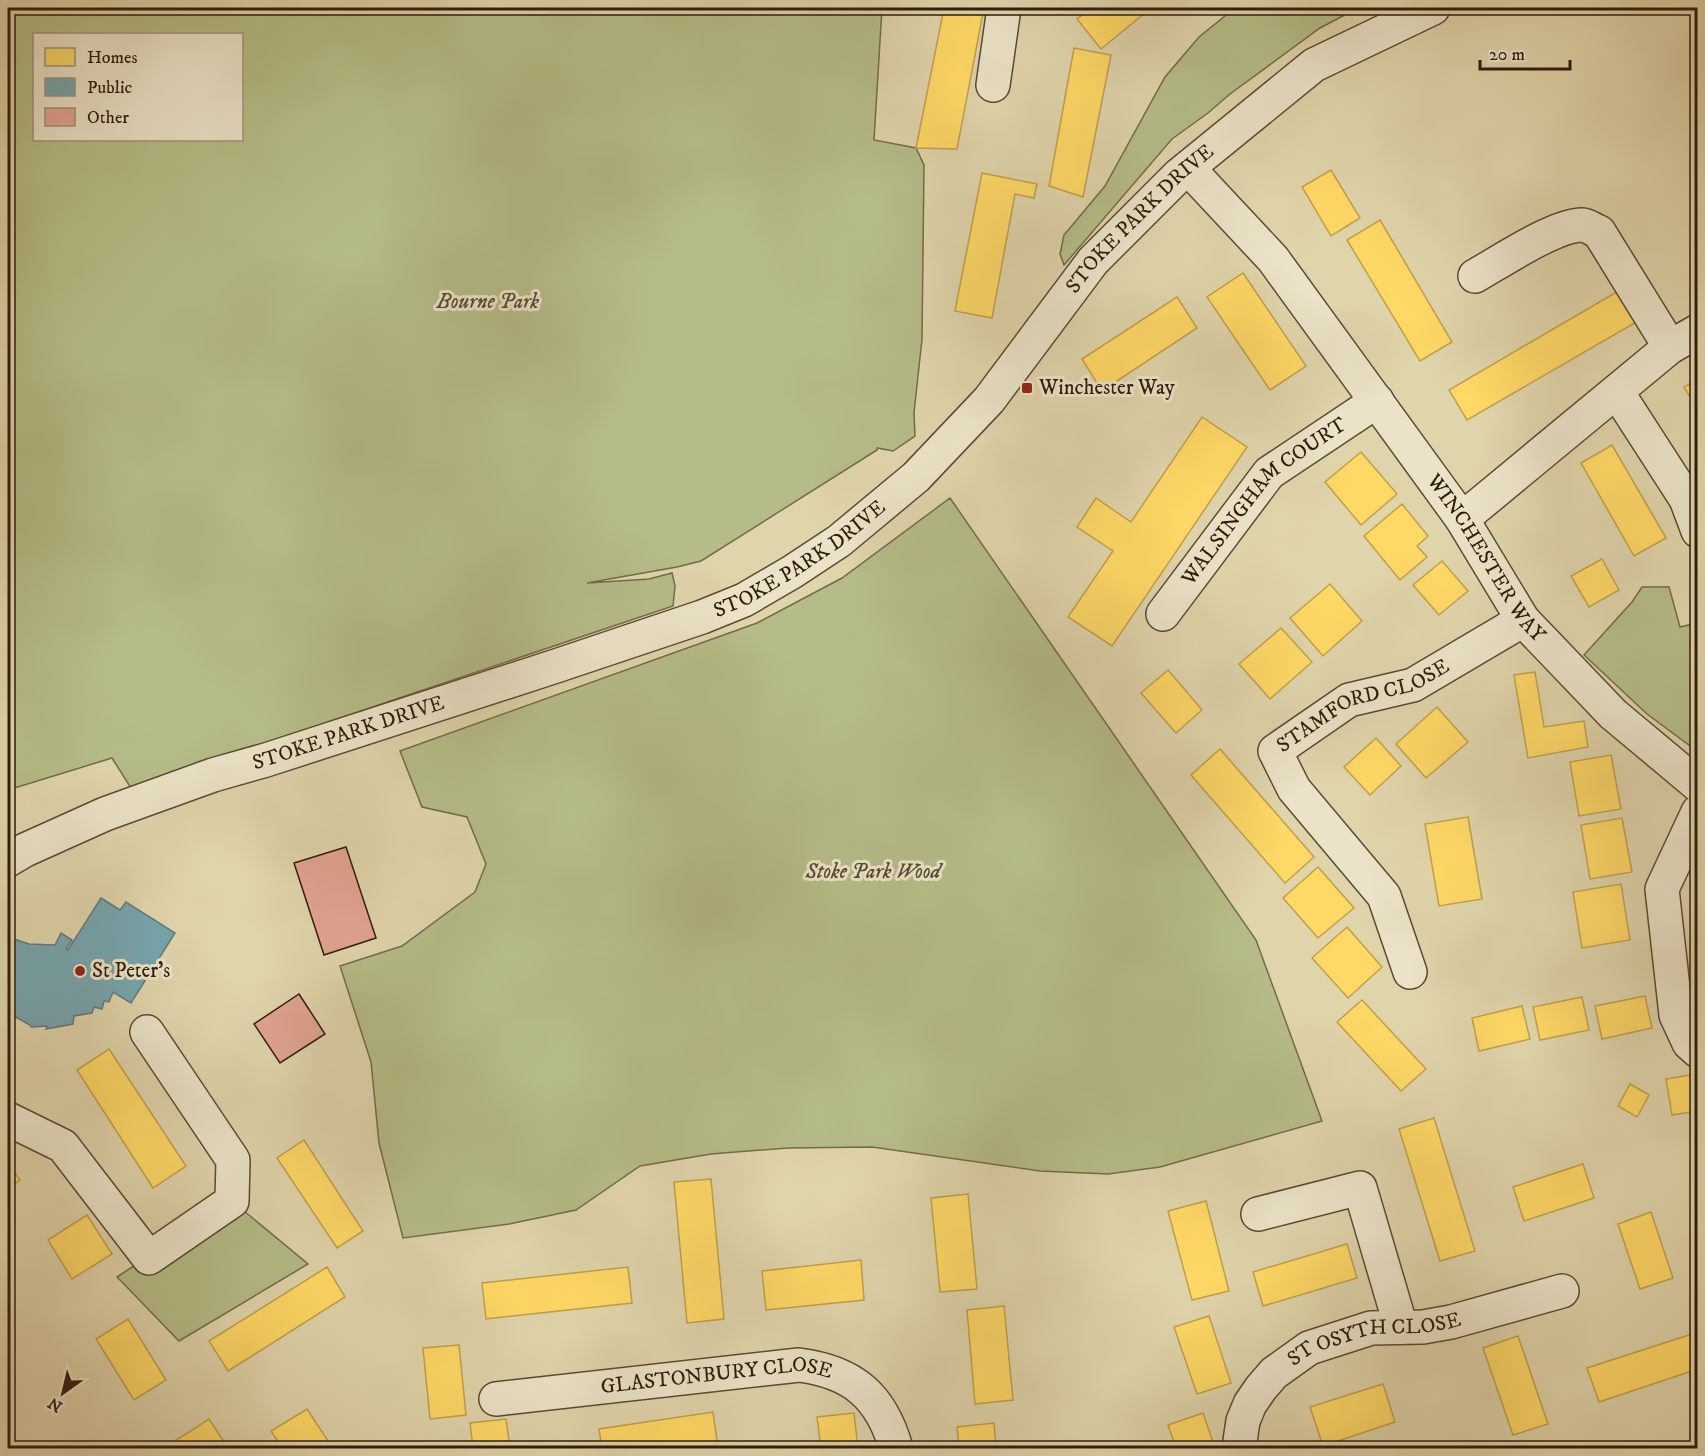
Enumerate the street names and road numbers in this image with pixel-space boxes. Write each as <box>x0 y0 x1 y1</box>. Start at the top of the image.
street label: STOKE PARK DRIVE <box>1060 139 1219 299</box>
street label: WALSINGHAM COURT <box>1175 412 1352 591</box>
street label: WINCHESTER WAY <box>1420 468 1551 649</box>
street label: STOKE PARK DRIVE <box>710 495 891 624</box>
street label: STAMFORD CLOSE <box>1272 653 1454 759</box>
street label: STOKE PARK DRIVE <box>249 690 448 776</box>
street label: ST OSYTH CLOSE <box>1282 1307 1464 1372</box>
street label: GLASTONBURY CLOSE <box>599 1351 836 1400</box>

